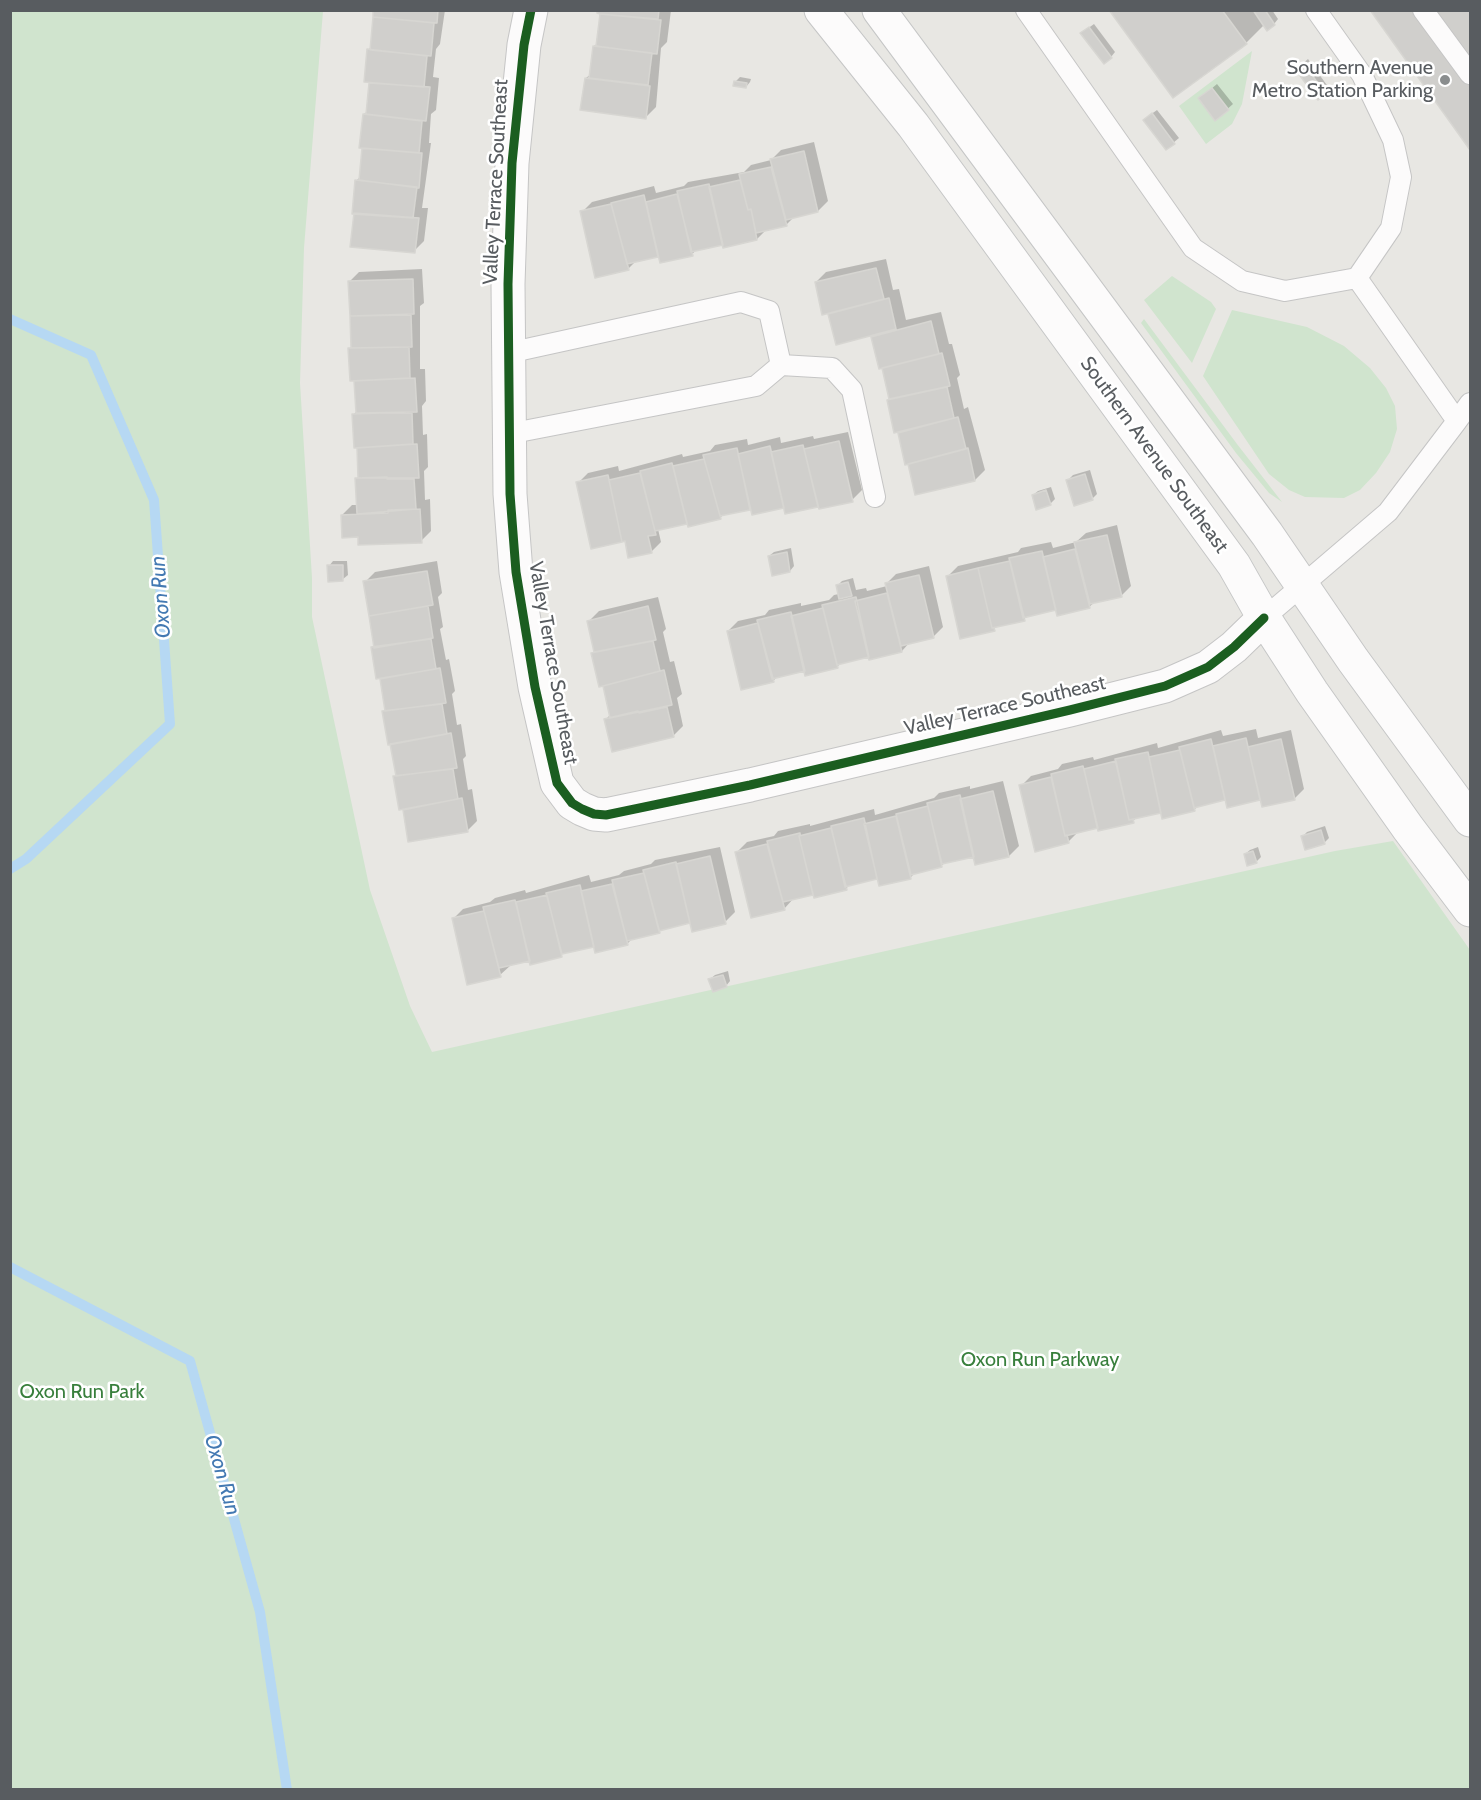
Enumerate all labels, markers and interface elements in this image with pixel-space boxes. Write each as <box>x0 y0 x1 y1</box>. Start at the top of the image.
place label: Southern Avenue Metro Station Parking <box>1252 56 1433 103</box>
marker: Southern Avenue Metro Station Parking <box>1438 73 1452 87</box>
street label: Valley Terrace Southeast <box>479 79 513 285</box>
street label: Southern Avenue Southeast <box>1075 352 1233 558</box>
water label: Oxon Run <box>146 555 176 639</box>
street label: Valley Terrace Southeast <box>523 560 583 766</box>
street label: Valley Terrace Southeast <box>902 671 1108 741</box>
park label: Oxon Run Parkway <box>961 1348 1119 1372</box>
park label: Oxon Run Park <box>20 1380 144 1404</box>
water label: Oxon Run <box>199 1432 245 1518</box>

